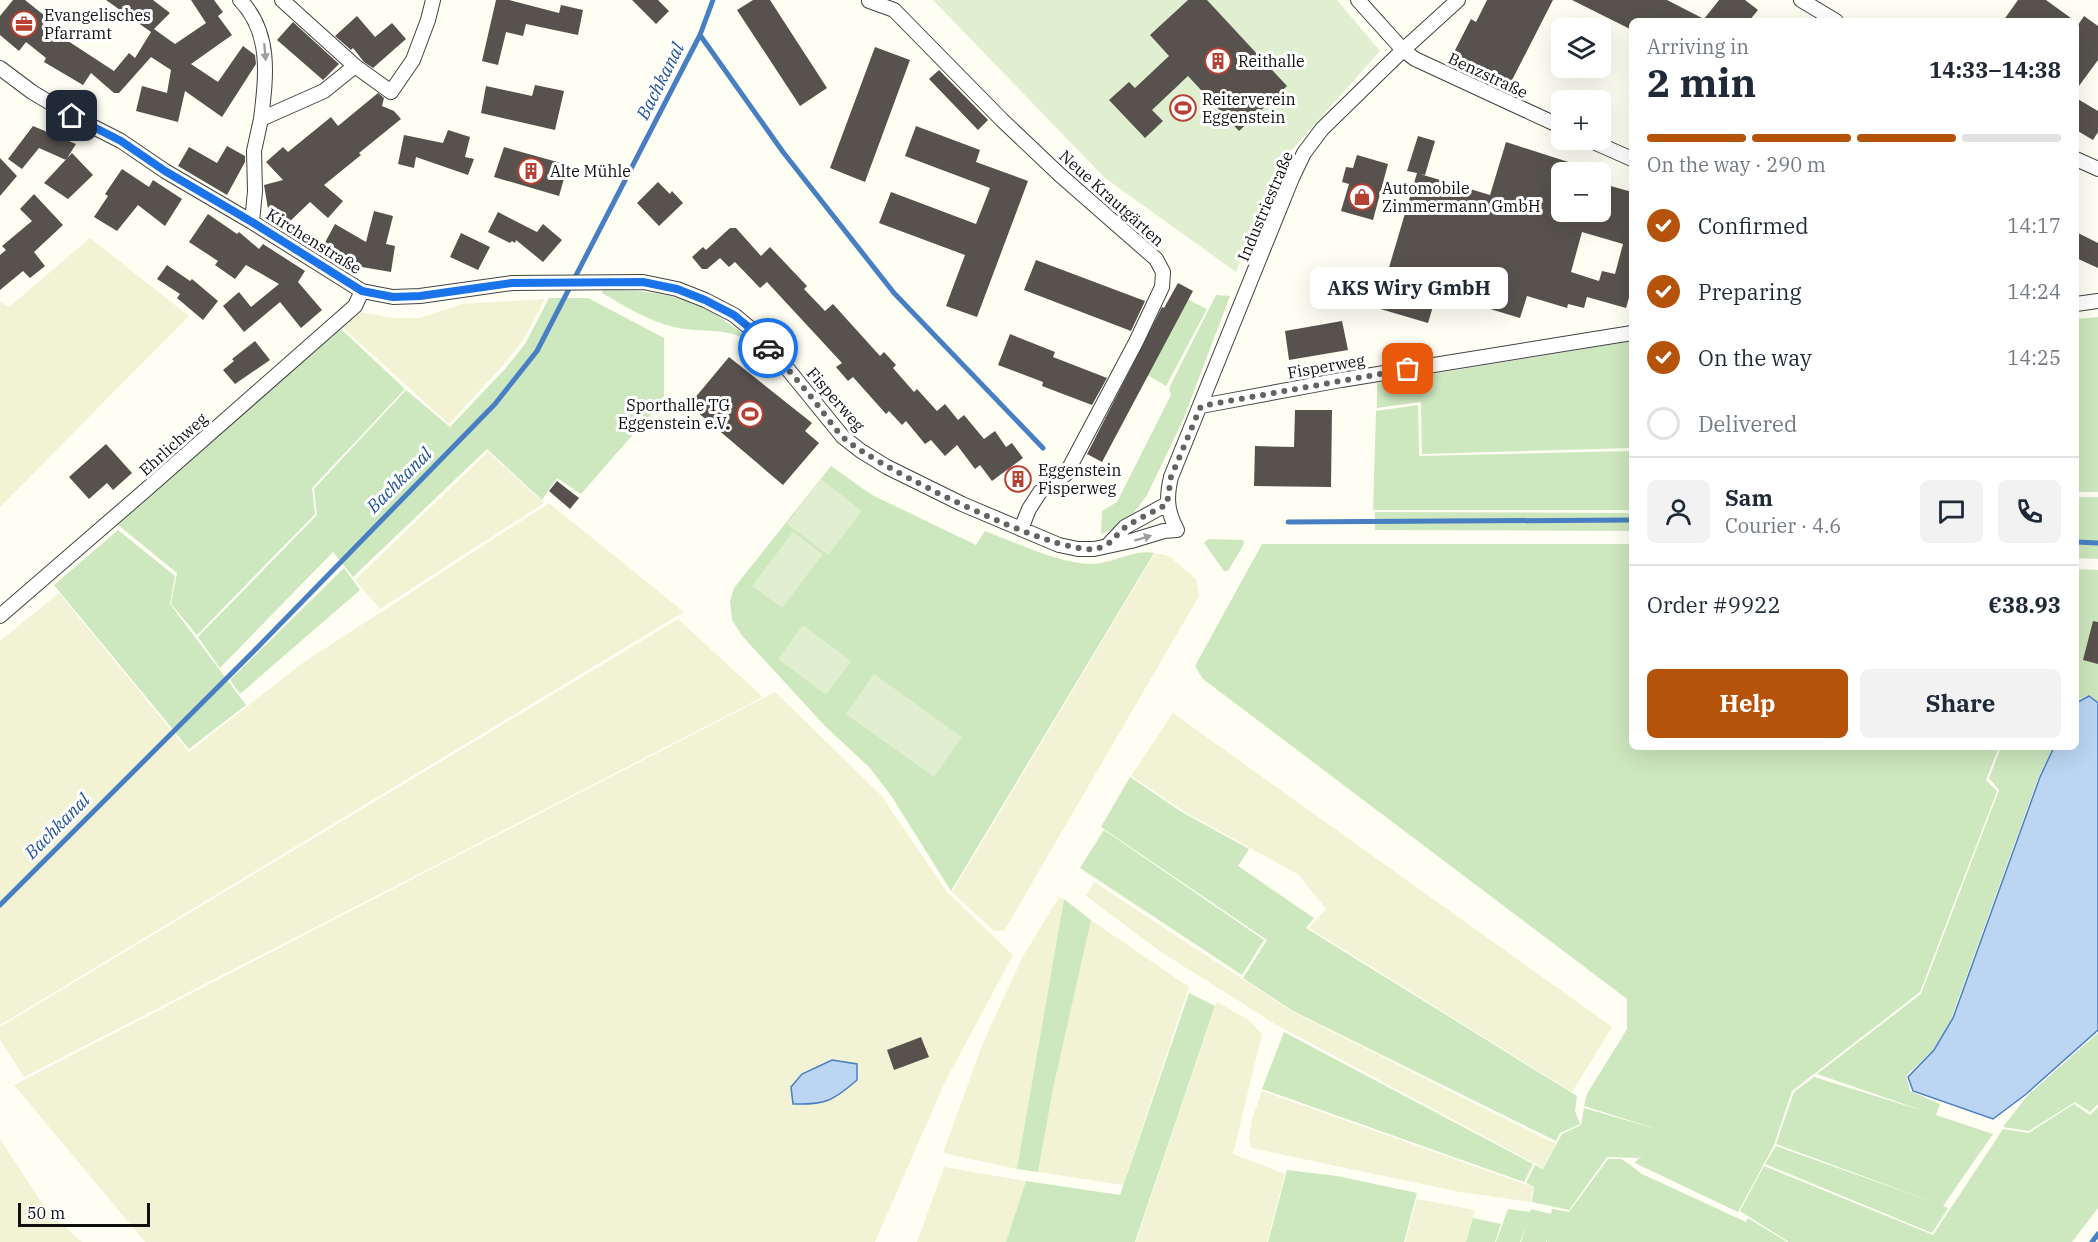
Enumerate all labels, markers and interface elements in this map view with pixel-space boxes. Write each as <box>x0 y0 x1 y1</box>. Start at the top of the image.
place label: Evangelisches Pfarramt <box>44 5 151 43</box>
office icon: Evangelisches Pfarramt <box>9 9 39 39</box>
map controls <box>1551 18 1611 222</box>
button: layers <box>1551 18 1611 78</box>
text: Arriving in <box>1647 33 1749 60</box>
water label: Bachkanal <box>630 38 689 124</box>
one-way arrow <box>260 42 269 61</box>
building icon: Reithalle <box>1203 46 1233 76</box>
street label: Benzstraße <box>1445 48 1531 102</box>
place label: Reithalle <box>1238 51 1305 71</box>
text: 14:33–14:38 <box>1929 55 2061 84</box>
text: 2 min <box>1647 57 1756 108</box>
place label: Reiterverein Eggenstein <box>1202 89 1296 127</box>
pin <box>46 90 97 141</box>
button: + <box>1551 90 1611 150</box>
sports icon: Reiterverein Eggenstein <box>1168 93 1198 123</box>
icon: home <box>55 99 88 132</box>
street label: Neue Krautgärten <box>1055 146 1169 250</box>
street label: Industriestraße <box>1233 148 1297 264</box>
text: On the way · 290 m <box>1647 151 1826 178</box>
building icon: Alte Mühle <box>516 156 546 186</box>
place label: Alte Mühle <box>550 161 631 181</box>
button: − <box>1551 162 1611 222</box>
place label: Automobile Zimmermann GmbH <box>1382 178 1540 216</box>
shop icon: Automobile Zimmermann GmbH <box>1347 182 1377 212</box>
street label: Kirchenstraße <box>263 204 365 278</box>
icon: check <box>1647 209 1680 242</box>
text: Confirmed <box>1698 211 1809 240</box>
text: 14:17 <box>2007 212 2061 239</box>
callout: AKS Wiry GmbH <box>1309 267 1507 309</box>
text: AKS Wiry GmbH <box>1327 274 1491 301</box>
icon: check <box>1647 275 1680 308</box>
text: Preparing <box>1698 277 1802 306</box>
text: 14:24 <box>2007 278 2061 305</box>
courier <box>738 318 798 378</box>
icon: car <box>752 332 785 365</box>
icon: check <box>1647 341 1680 374</box>
pin <box>1382 343 1433 394</box>
text: On the way <box>1698 343 1812 372</box>
text: 14:25 <box>2007 344 2061 371</box>
street label: Fisperweg <box>1286 349 1367 383</box>
icon: bag <box>1391 352 1424 385</box>
street label: Fisperweg <box>803 363 869 435</box>
place label: Sporthalle TG Eggenstein e.V. <box>618 395 730 433</box>
sports icon: Sporthalle TG Eggenstein e.V. <box>735 399 765 429</box>
street label: Ehrlichweg <box>135 408 211 480</box>
text: Delivered <box>1698 409 1797 438</box>
water label: Bachkanal <box>361 442 437 518</box>
place label: Eggenstein Fisperweg <box>1038 460 1121 498</box>
building icon: Eggenstein Fisperweg <box>1003 464 1033 494</box>
button: person <box>1647 480 1710 543</box>
button: chat <box>1920 480 1983 543</box>
button: phone <box>1998 480 2061 543</box>
text: Sam <box>1725 483 1773 512</box>
text: Courier · 4.6 <box>1725 512 1841 539</box>
one-way arrow <box>1134 533 1152 542</box>
text: Order #9922 <box>1647 590 1781 619</box>
text: €38.93 <box>1988 590 2061 619</box>
button: Help <box>1647 669 1848 738</box>
button: Share <box>1860 669 2061 738</box>
water label: Bachkanal <box>19 788 95 864</box>
scale bar <box>18 1200 150 1228</box>
text: 50 m <box>27 1203 65 1223</box>

